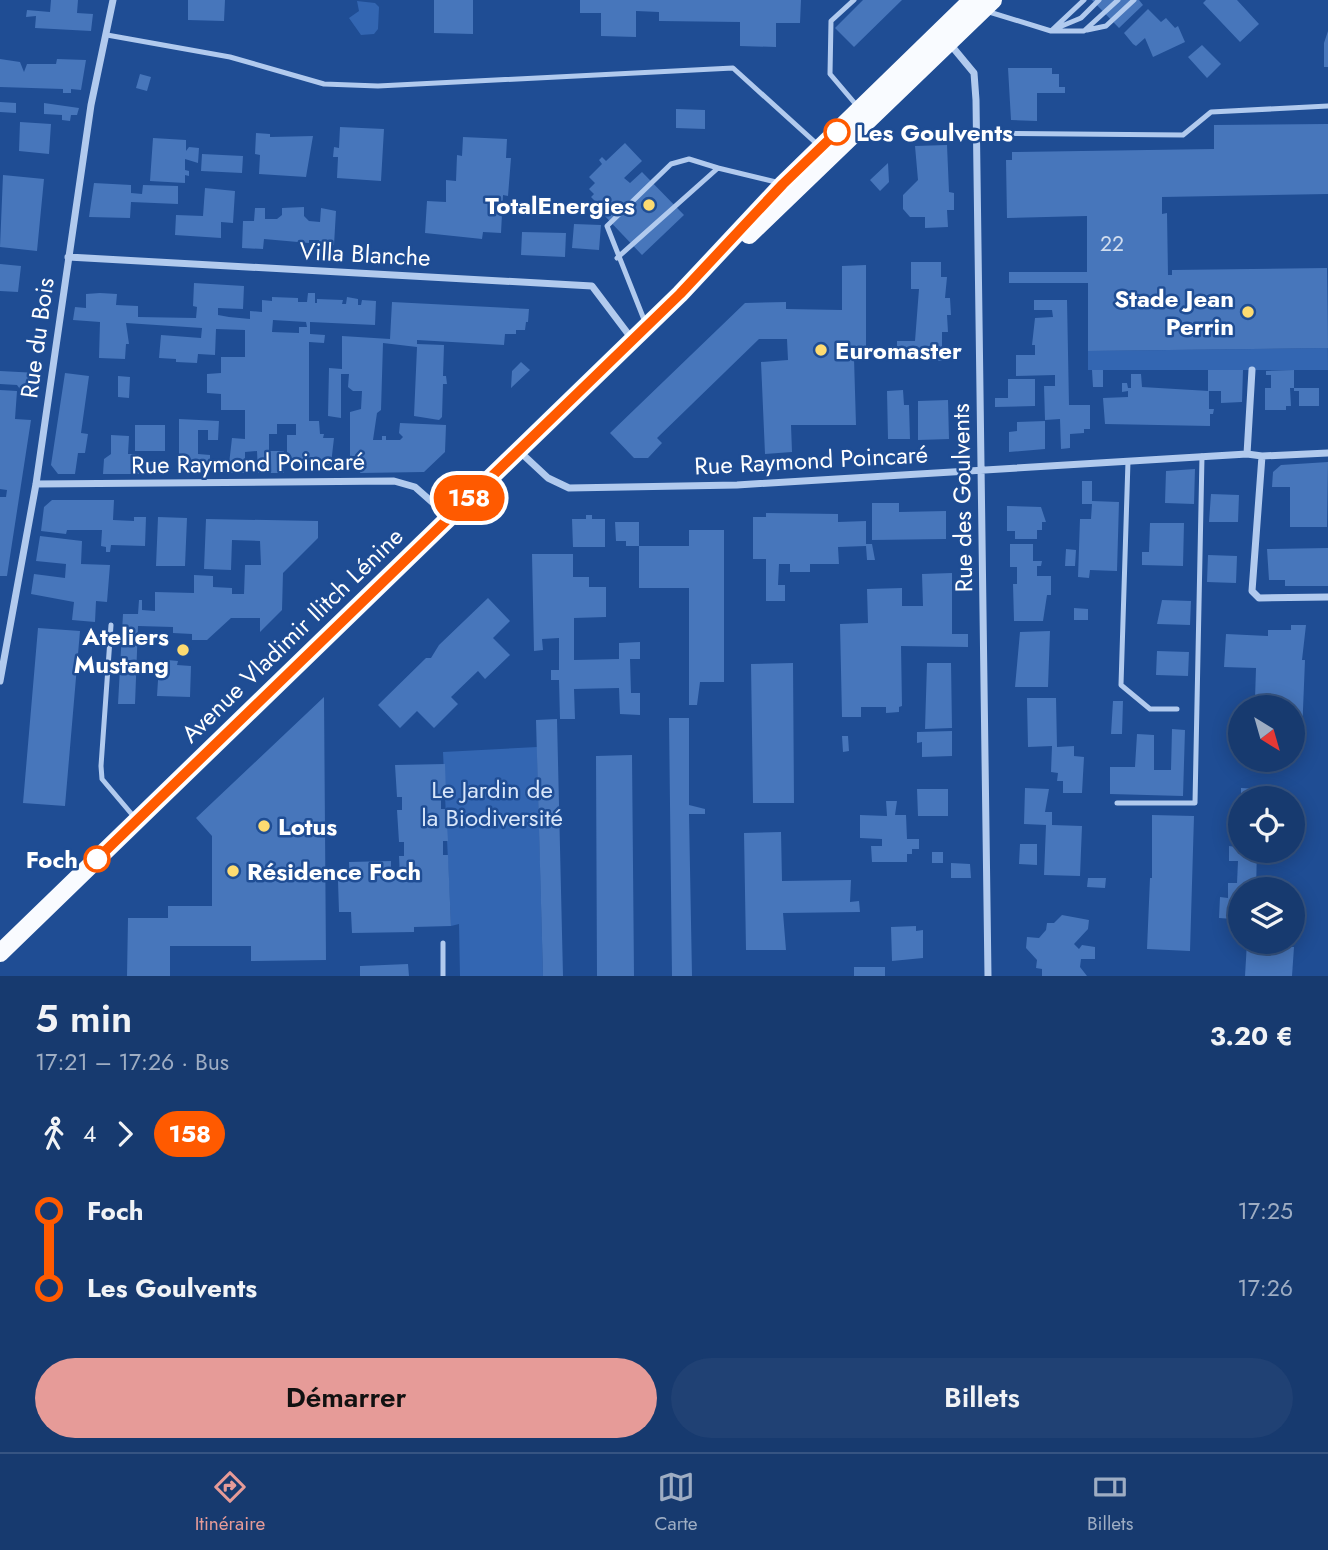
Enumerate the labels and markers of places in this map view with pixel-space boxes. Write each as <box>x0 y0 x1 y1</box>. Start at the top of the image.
place label: Les Goulvents <box>856 115 1013 150</box>
marker: Les Goulvents <box>824 119 850 145</box>
place label: TotalEnergies <box>485 188 635 223</box>
marker: TotalEnergies <box>641 197 657 213</box>
place label: Stade Jean Perrin <box>1114 281 1234 344</box>
marker: Stade Jean Perrin <box>1240 304 1256 320</box>
place label: Euromaster <box>835 333 962 368</box>
marker: Euromaster <box>813 342 829 358</box>
place label: Ateliers Mustang <box>74 619 169 682</box>
marker: Ateliers Mustang <box>175 642 191 658</box>
place label: Lotus <box>278 809 337 844</box>
marker: Lotus <box>256 818 272 834</box>
place label: Foch <box>26 842 78 877</box>
marker: Foch <box>84 846 110 872</box>
place label: Résidence Foch <box>247 854 421 889</box>
marker: Résidence Foch <box>225 863 241 879</box>

